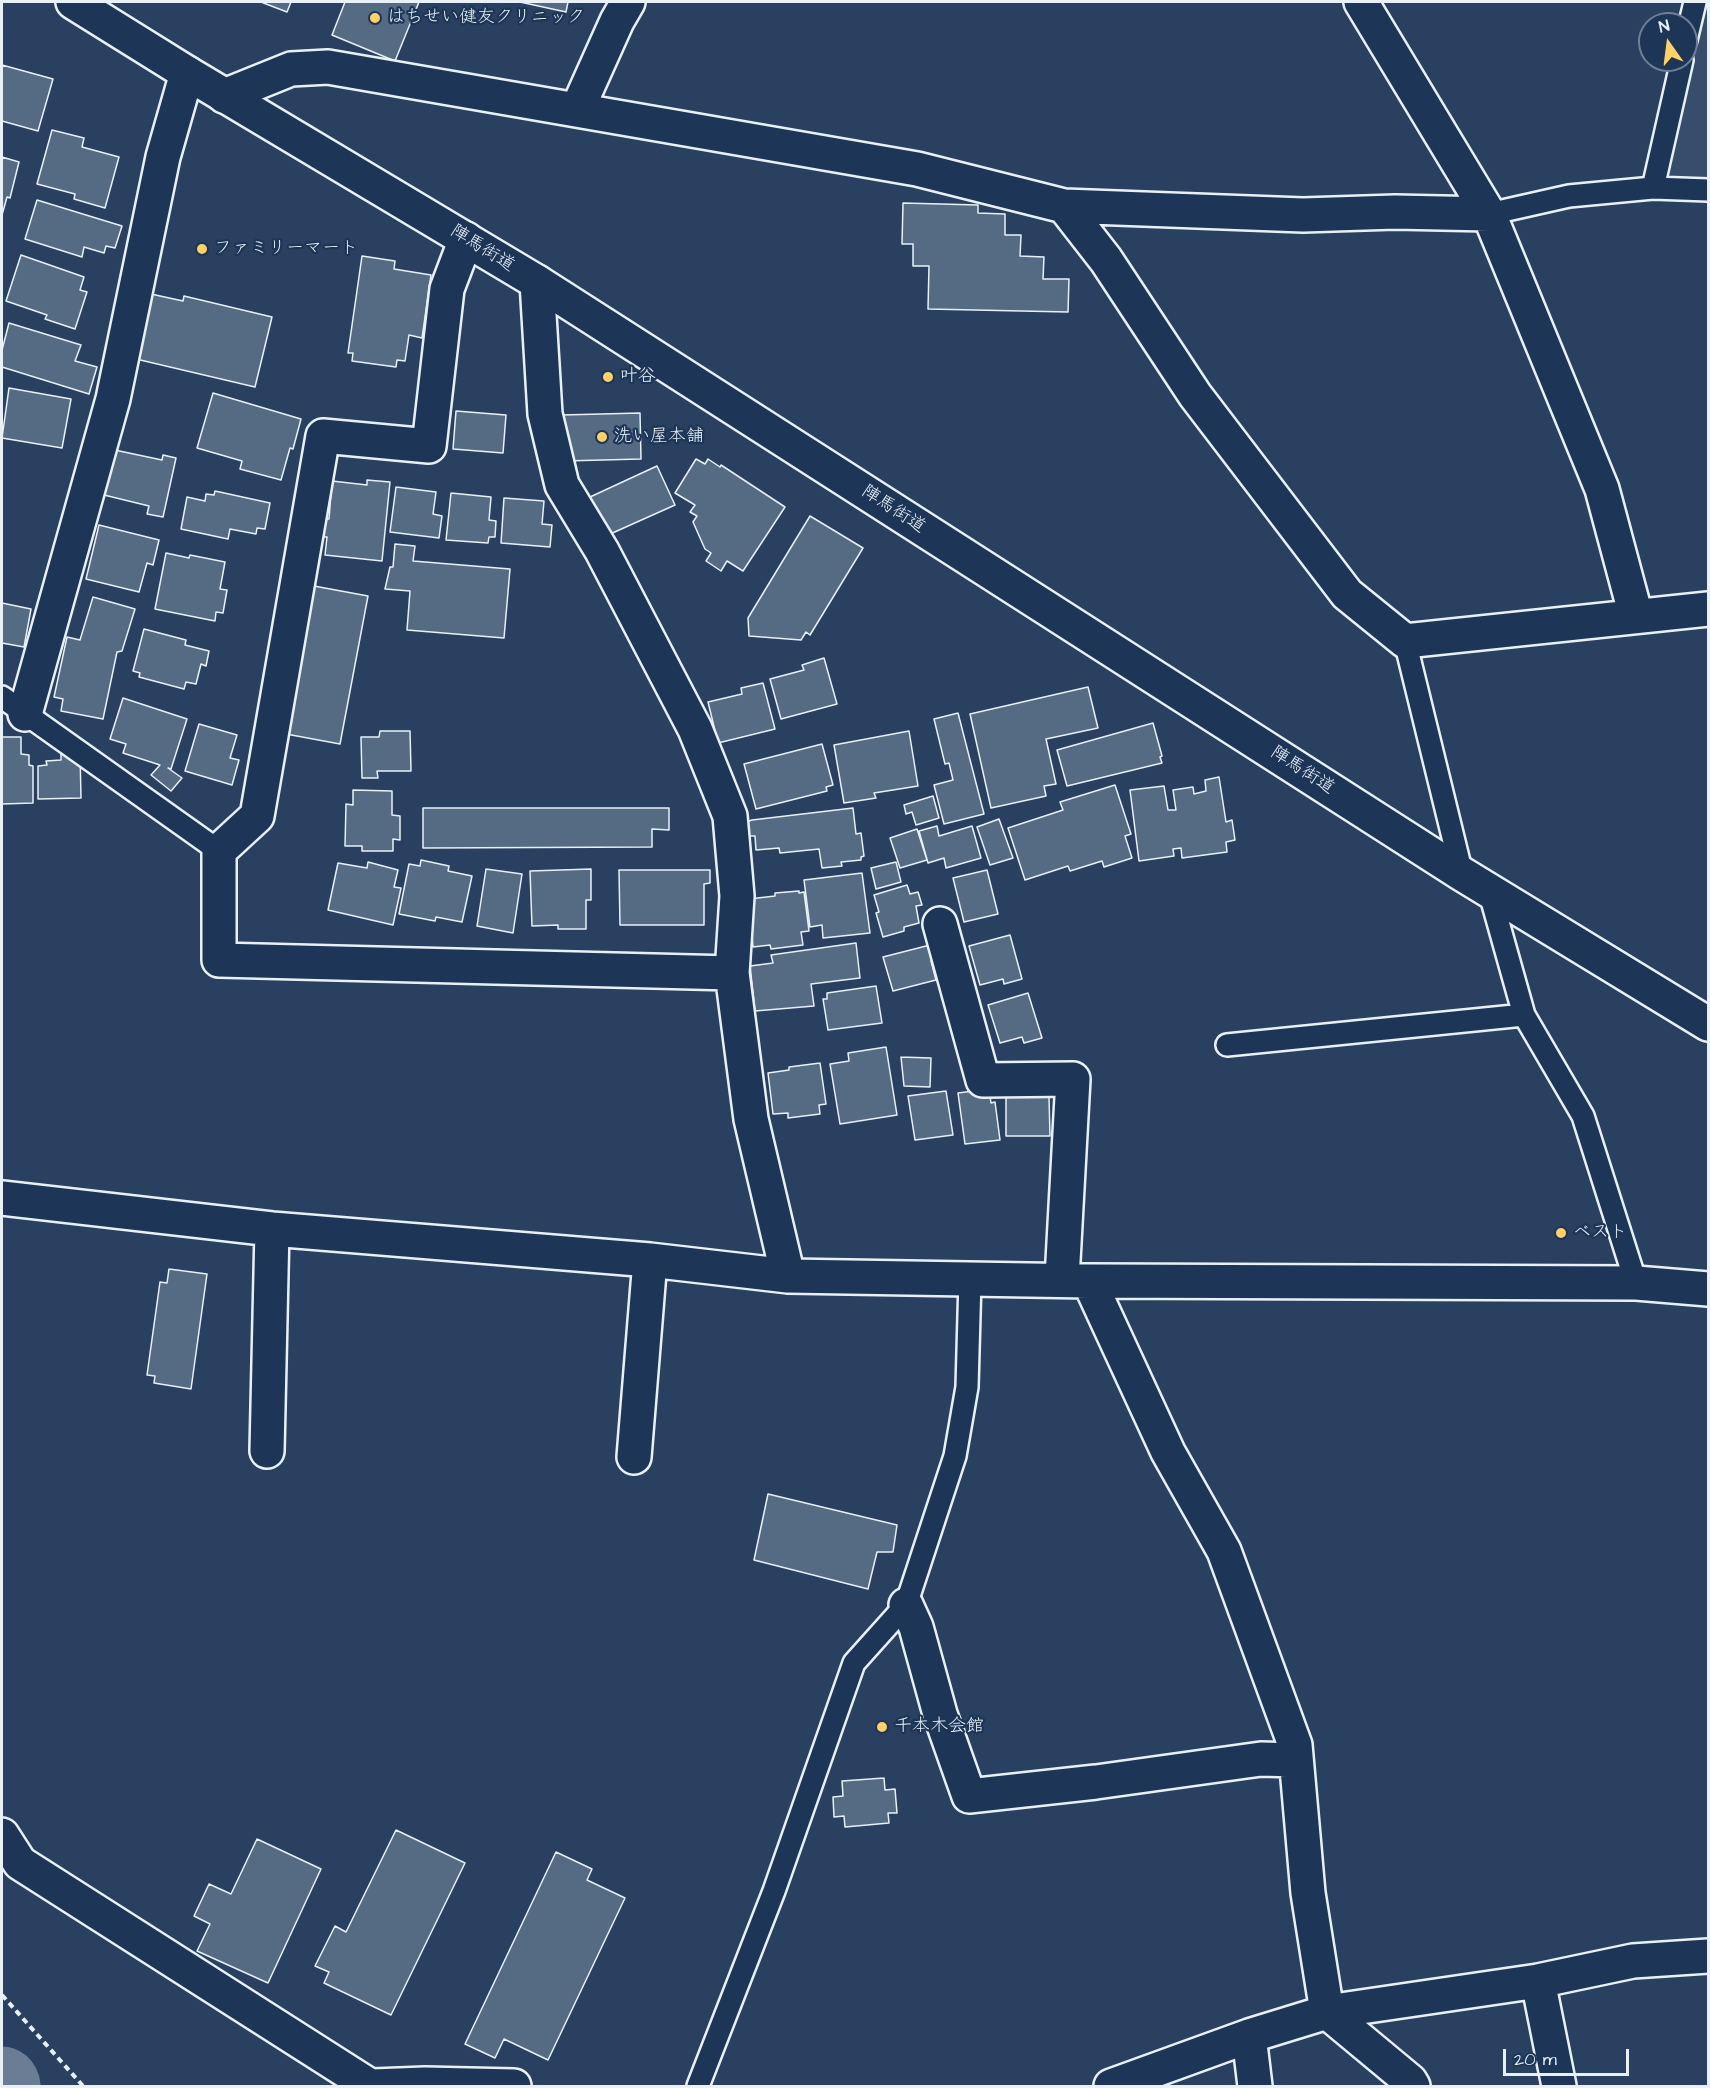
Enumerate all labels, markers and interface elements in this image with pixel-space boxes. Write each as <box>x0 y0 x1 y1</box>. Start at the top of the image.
place label: はちせい健友クリニック <box>387 7 585 29</box>
marker: はちせい健友クリニック <box>368 11 382 25</box>
north arrow <box>1638 12 1698 72</box>
text: N <box>1657 15 1672 38</box>
street label: 陣馬街道 <box>446 221 518 277</box>
place label: ファミリーマート <box>214 238 358 260</box>
marker: ファミリーマート <box>195 242 209 256</box>
place label: 叶谷 <box>620 366 656 388</box>
marker: 叶谷 <box>601 370 615 384</box>
place label: 洗い屋本舗 <box>614 426 704 448</box>
marker: 洗い屋本舗 <box>595 430 609 444</box>
street label: 陣馬街道 <box>857 481 929 539</box>
street label: 陣馬街道 <box>1266 742 1338 800</box>
place label: ベスト <box>1573 1222 1627 1244</box>
marker: ベスト <box>1554 1226 1568 1240</box>
place label: 千本木会館 <box>894 1716 984 1738</box>
marker: 千本木会館 <box>875 1720 889 1734</box>
scale bar <box>1506 2037 1632 2075</box>
text: 20 m <box>1514 2047 1557 2072</box>

